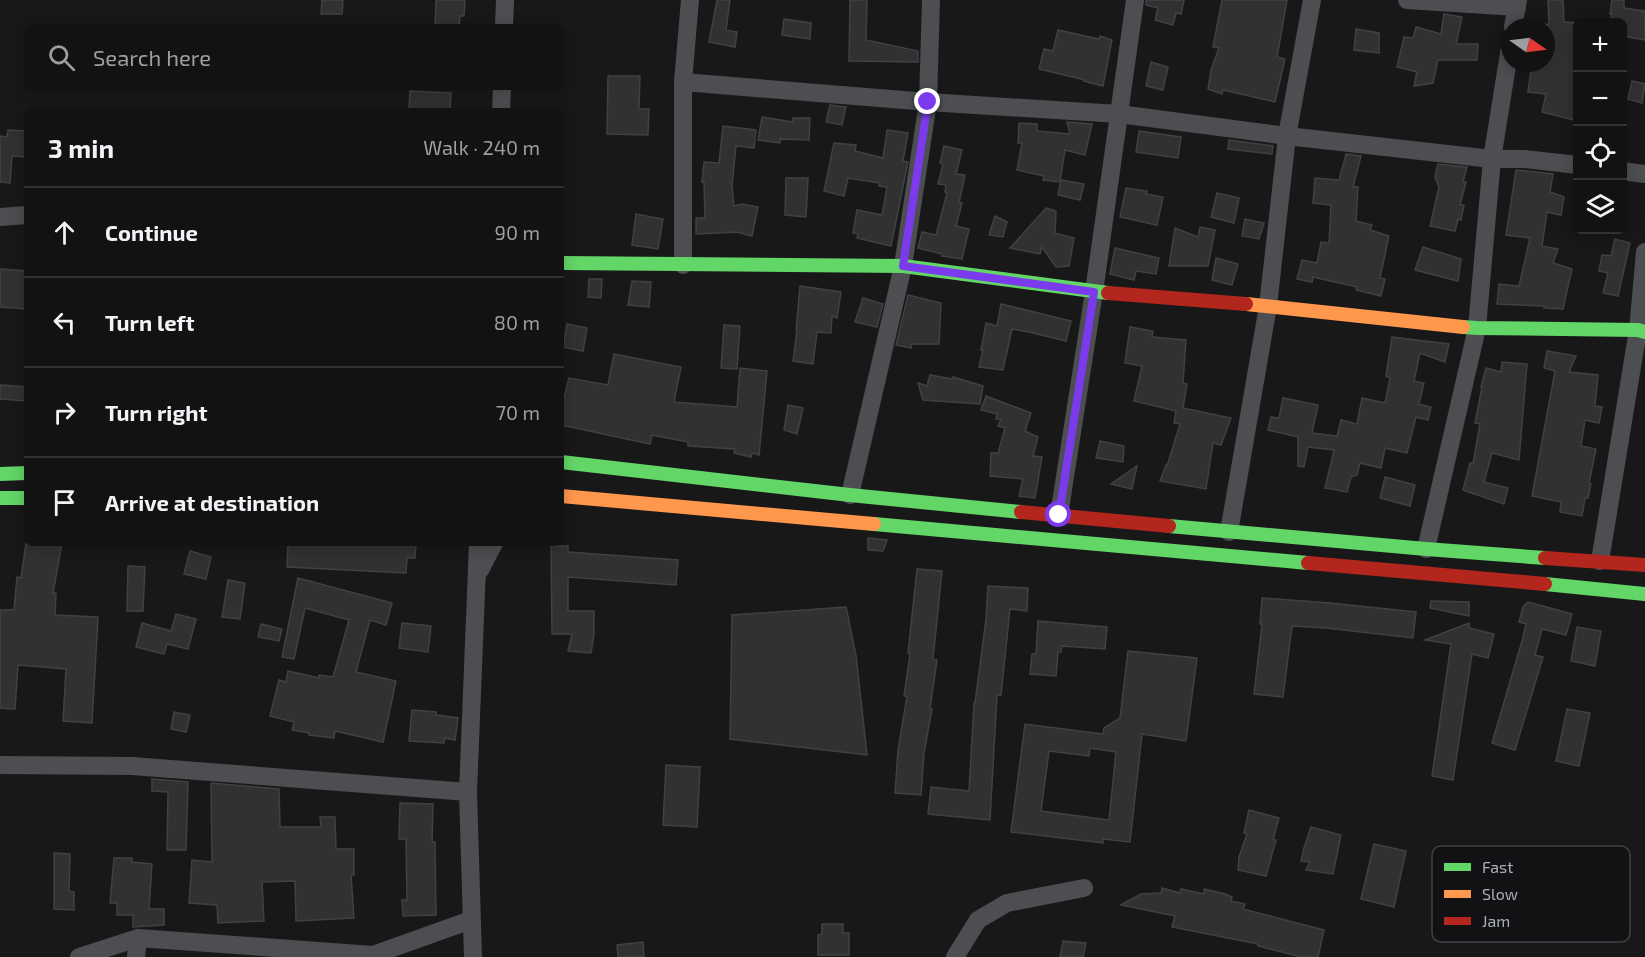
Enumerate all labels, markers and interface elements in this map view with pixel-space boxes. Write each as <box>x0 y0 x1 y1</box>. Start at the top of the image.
north arrow <box>1501 18 1555 72</box>
map controls <box>1573 18 1627 234</box>
button: + <box>1573 18 1627 72</box>
search box <box>24 24 564 90</box>
icon: search <box>45 41 78 74</box>
text: Search here <box>93 44 211 70</box>
button: − <box>1573 72 1627 126</box>
route end <box>914 88 940 114</box>
button: locate <box>1573 126 1627 180</box>
text: 3 min <box>48 132 114 163</box>
text: Walk · 240 m <box>423 135 540 159</box>
button: layers <box>1573 180 1627 234</box>
icon: ahead <box>48 216 81 249</box>
text: Continue <box>105 219 198 245</box>
text: 90 m <box>495 220 540 244</box>
icon: left <box>48 306 81 339</box>
text: Turn left <box>105 309 194 335</box>
text: 80 m <box>494 310 540 334</box>
icon: right <box>48 396 81 429</box>
text: Turn right <box>105 399 207 425</box>
text: 70 m <box>496 400 540 424</box>
icon: arrive <box>48 486 81 519</box>
text: Arrive at destination <box>105 489 319 515</box>
route start <box>1045 501 1071 527</box>
legend <box>1432 846 1630 942</box>
text: Fast <box>1482 857 1513 876</box>
text: Slow <box>1482 884 1518 903</box>
text: Jam <box>1482 911 1510 930</box>

